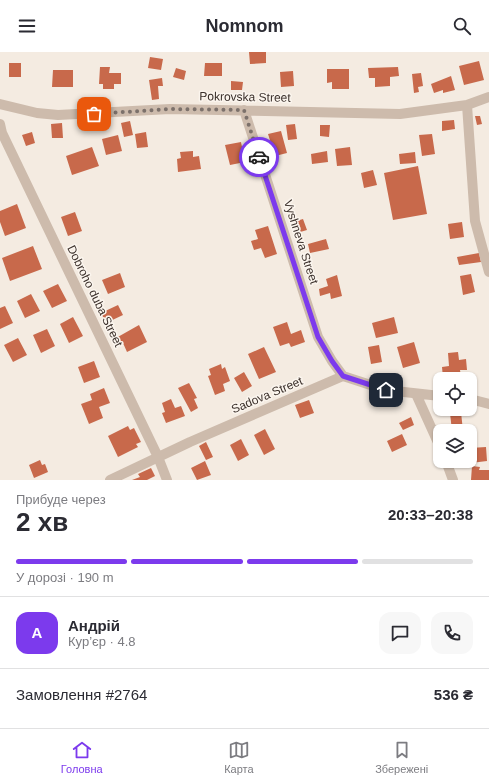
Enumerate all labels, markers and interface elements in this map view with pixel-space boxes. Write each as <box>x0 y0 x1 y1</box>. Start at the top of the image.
icon: menu <box>16 15 38 37</box>
icon: search <box>451 15 473 37</box>
text: Nomnom <box>206 16 284 36</box>
street label: Pokrovska Street <box>199 89 291 105</box>
pin <box>77 97 111 131</box>
icon: bag <box>83 103 105 125</box>
courier <box>239 137 279 177</box>
icon: car <box>248 146 270 168</box>
street label: Vyshneva Street <box>281 198 321 286</box>
street label: Dobroho duba Street <box>64 243 126 350</box>
map controls <box>433 372 477 468</box>
button: locate <box>433 372 477 416</box>
street label: Sadova Street <box>229 373 305 416</box>
pin <box>369 373 403 407</box>
icon: home <box>375 379 397 401</box>
button: layers <box>433 424 477 468</box>
text: Прибуде через <box>16 492 106 507</box>
text: 20:33–20:38 <box>388 506 473 523</box>
text: 2 хв <box>16 507 68 537</box>
text: У дорозі · 190 m <box>16 570 114 585</box>
button: chat <box>379 612 421 654</box>
button: phone <box>431 612 473 654</box>
text: Андрій <box>68 617 120 634</box>
text: А <box>32 624 42 641</box>
text: Кур’єр · 4.8 <box>68 634 136 649</box>
text: Замовлення #2764 <box>16 686 147 703</box>
text: 536 ₴ <box>434 686 473 703</box>
tab: Головна <box>61 739 103 775</box>
tab: Карта <box>224 739 254 775</box>
tab: Збережені <box>375 739 428 775</box>

